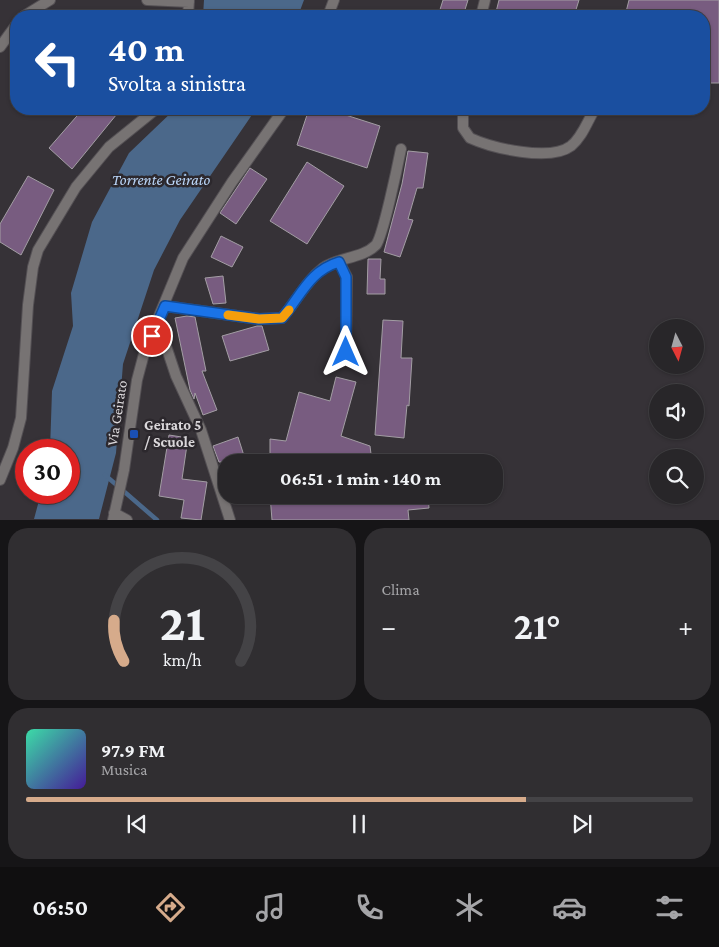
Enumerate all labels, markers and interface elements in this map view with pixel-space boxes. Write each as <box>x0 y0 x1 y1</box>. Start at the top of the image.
icon: left <box>25 30 90 95</box>
text: 40 m <box>108 30 185 69</box>
text: Svolta a sinistra <box>108 71 246 96</box>
water label: Torrente Geirato <box>112 171 210 188</box>
pin <box>131 315 173 357</box>
north arrow <box>649 319 704 374</box>
map controls <box>649 319 704 504</box>
icon: arrive <box>138 322 166 350</box>
position arrow <box>319 325 371 377</box>
street label: Via Geirato <box>104 379 130 447</box>
button: sound <box>649 384 704 439</box>
place label: Geirato 5 / Scuole <box>144 417 201 450</box>
marker: Geirato 5 / Scuole <box>128 428 140 440</box>
speed limit sign: 30 <box>15 439 80 504</box>
button: search <box>649 449 704 504</box>
text: 06:51 · 1 min · 140 m <box>280 468 441 489</box>
text: Clima <box>382 581 420 598</box>
text: 21 <box>159 593 205 651</box>
text: 21° <box>514 605 561 647</box>
text: − <box>382 611 396 642</box>
text: + <box>678 611 693 642</box>
text: km/h <box>162 650 201 670</box>
text: 97.9 FM <box>101 740 165 761</box>
text: Musica <box>101 761 147 778</box>
icon: previous <box>123 810 151 838</box>
icon: pause <box>345 810 373 838</box>
icon: next <box>568 810 596 838</box>
icon: directions <box>153 890 188 925</box>
icon: music <box>253 890 288 925</box>
icon: phone <box>352 890 387 925</box>
icon: climate <box>452 890 487 925</box>
icon: car <box>552 890 587 925</box>
icon: filters <box>652 890 687 925</box>
text: 06:50 <box>32 895 88 920</box>

